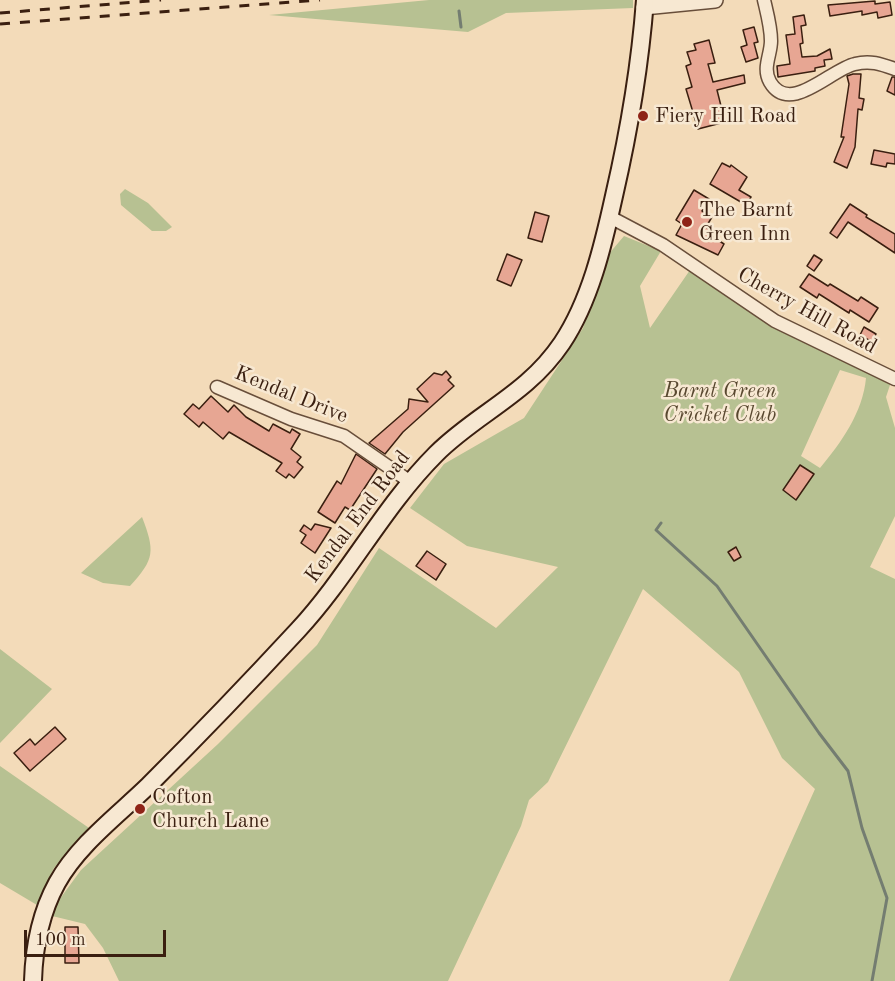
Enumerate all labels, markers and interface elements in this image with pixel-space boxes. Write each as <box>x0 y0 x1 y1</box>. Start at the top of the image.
place label: Fiery Hill Road <box>655 103 796 129</box>
marker: Fiery Hill Road <box>636 109 650 123</box>
place label: The Barnt Green Inn <box>699 197 793 247</box>
marker: The Barnt Green Inn <box>680 215 694 229</box>
street label: Cherry Hill Road <box>733 262 881 360</box>
street label: Kendal Drive <box>231 361 351 429</box>
park label: Barnt Green Cricket Club <box>663 378 777 428</box>
street label: Kendal End Road <box>300 446 416 588</box>
place label: Cofton Church Lane <box>152 784 269 834</box>
marker: Cofton Church Lane <box>133 802 147 816</box>
scale bar <box>27 918 170 956</box>
text: 100 m <box>35 931 86 949</box>

